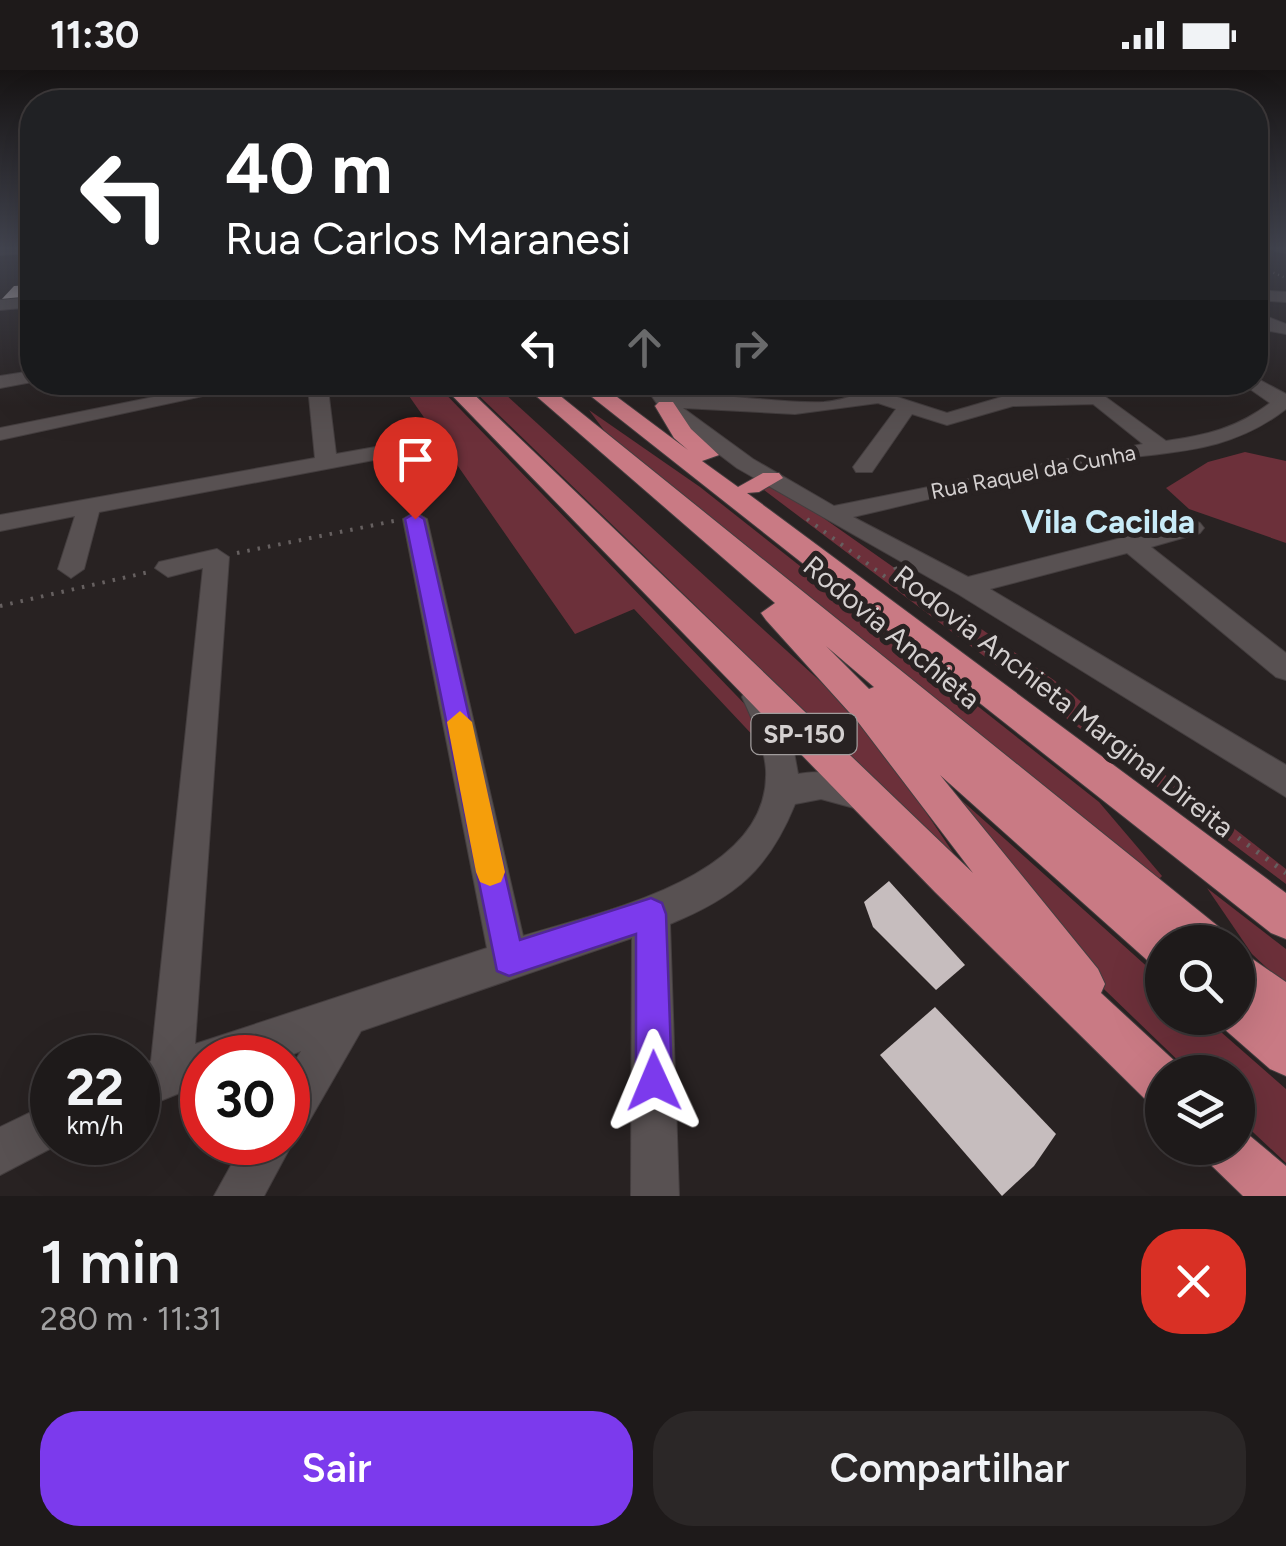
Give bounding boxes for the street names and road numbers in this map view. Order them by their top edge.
street label: Rua Raquel da Cunha [928,439,1138,505]
street label: Rodovia Anchieta [797,548,987,716]
street label: Rodovia Anchieta Marginal Direita [887,558,1241,844]
road number: SP-150 [752,714,856,754]

